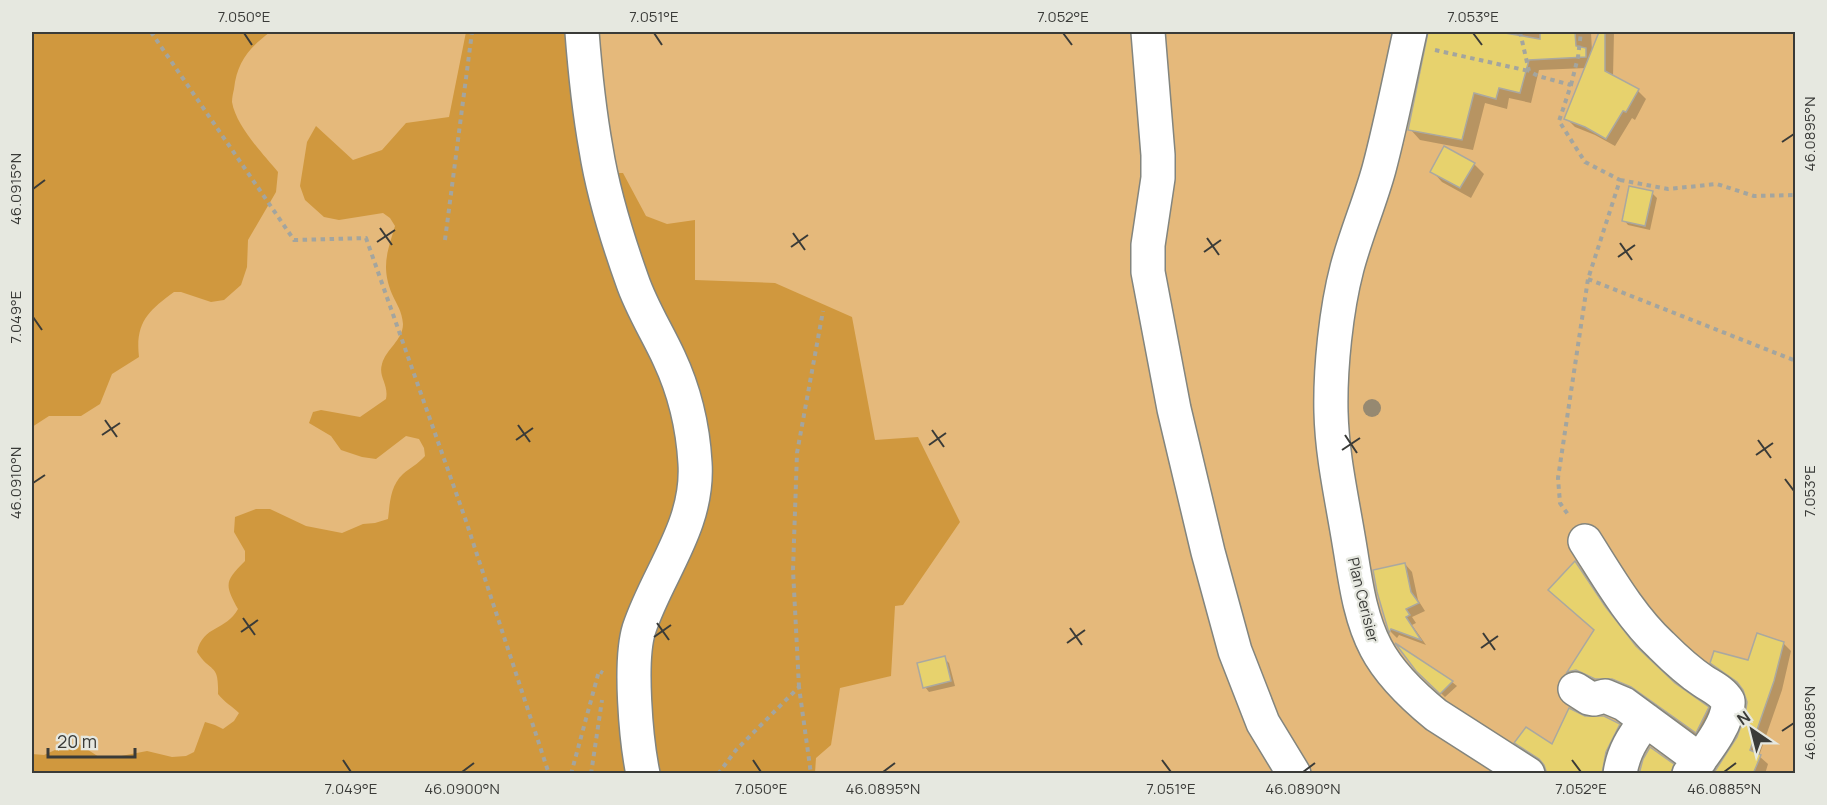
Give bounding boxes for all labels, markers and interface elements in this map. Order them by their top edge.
text: 7.050°E [218,6,270,27]
text: 7.051°E [629,6,679,27]
text: 7.052°E [1037,6,1089,27]
text: 7.053°E [1447,6,1499,27]
text: 46.0895°N [1799,97,1820,171]
text: 46.0915°N [5,153,26,225]
text: 7.049°E [5,291,26,343]
text: 46.0910°N [5,447,26,519]
text: 7.053°E [1799,465,1820,517]
street label: Plan Cerisier [1343,555,1384,645]
text: 46.0885°N [1799,686,1820,760]
north arrow [1722,700,1782,760]
text: N [1732,705,1754,730]
scale bar [48,721,135,759]
text: 20 m [57,729,97,753]
text: 7.049°E [325,778,377,799]
text: 46.0900°N [424,778,500,799]
text: 7.050°E [735,778,787,799]
text: 46.0895°N [846,778,920,799]
text: 7.051°E [1146,778,1196,799]
text: 46.0890°N [1265,778,1341,799]
text: 7.052°E [1555,778,1607,799]
text: 46.0885°N [1687,778,1761,799]

